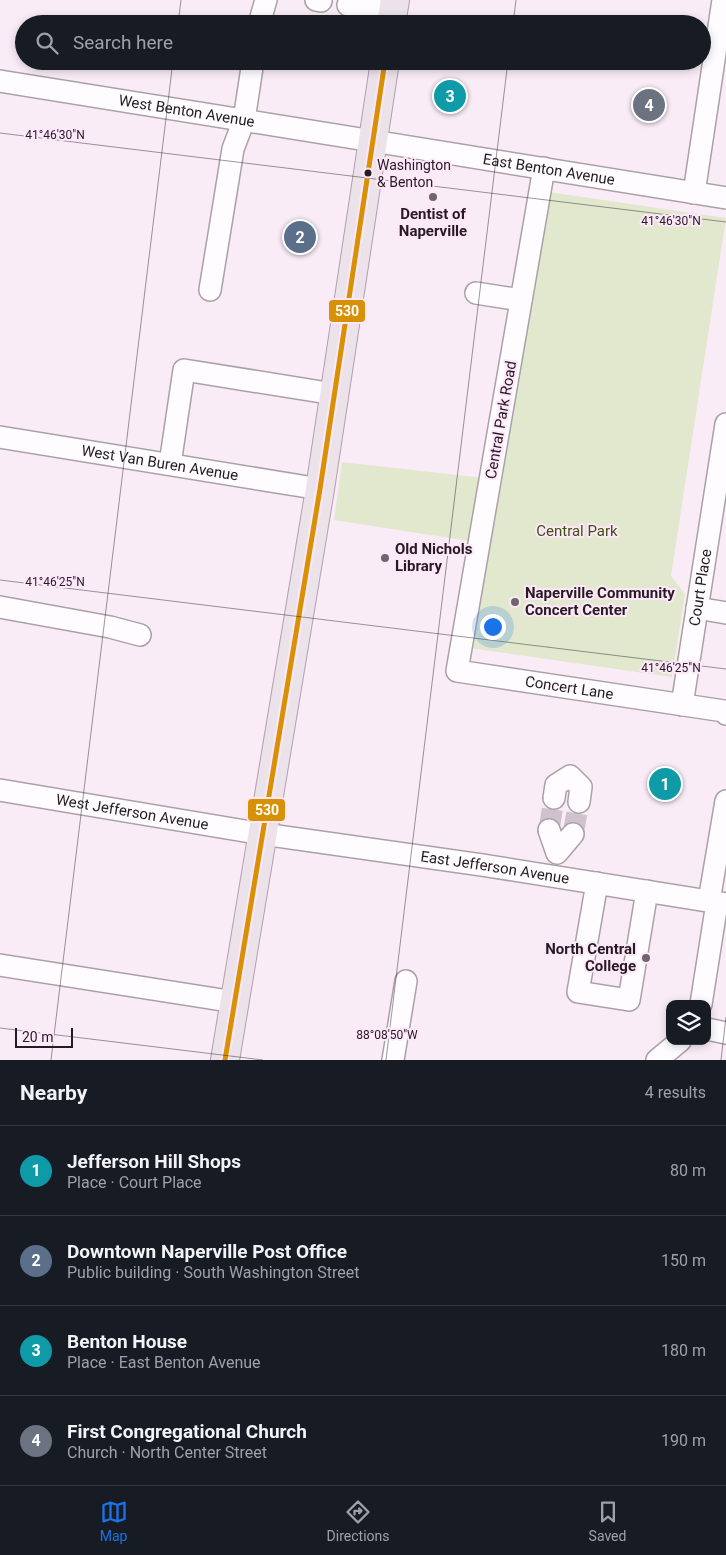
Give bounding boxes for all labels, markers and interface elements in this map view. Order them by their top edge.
search box [15,15,711,70]
icon: search [33,29,61,57]
text: Search here [73,31,173,54]
pin: 3 [434,77,466,115]
pin: 4 [633,86,665,124]
street label: West Benton Avenue [117,91,256,131]
text: 41°46'30"N [25,128,85,142]
street label: East Benton Avenue [482,150,616,189]
place label: Washington & Benton [377,157,451,190]
marker: Washington & Benton [363,168,373,178]
marker: Dentist of Naperville [427,191,439,203]
place label: Dentist of Naperville [399,205,467,240]
text: 41°46'30"N [641,214,701,228]
pin: 2 [284,218,316,256]
line badge: 530 [328,299,366,323]
text: 530 [335,303,359,319]
street label: Central Park Road [482,360,520,480]
street label: West Van Buren Avenue [80,441,240,485]
park label: Central Park [536,522,618,540]
place label: Old Nichols Library [395,540,473,575]
street label: Court Place [685,548,715,627]
marker: Old Nichols Library [379,552,391,564]
text: 41°46'25"N [25,575,85,589]
place label: Naperville Community Concert Center [525,584,675,619]
marker: Naperville Community Concert Center [509,596,521,608]
your location [480,614,506,640]
text: 41°46'25"N [641,661,701,675]
street label: Concert Lane [524,672,615,703]
pin: 1 [649,765,681,803]
street label: West Jefferson Avenue [54,790,210,834]
line badge: 530 [247,798,286,822]
text: 530 [255,802,279,818]
street label: East Jefferson Avenue [419,847,571,888]
place label: North Central College [545,940,636,975]
marker: North Central College [640,952,652,964]
map controls [666,1000,711,1045]
button: layers [666,1000,711,1045]
scale bar [15,1025,72,1048]
text: 88°08'50"W [356,1028,418,1042]
text: 20 m [22,1029,54,1045]
text: Nearby [20,1081,87,1105]
text: 4 results [645,1083,706,1102]
text: Jefferson Hill Shops [67,1150,241,1173]
text: 1 [31,1161,41,1180]
text: 80 m [670,1161,706,1180]
text: Place · Court Place [67,1173,202,1192]
text: Downtown Naperville Post Office [67,1240,347,1263]
text: 2 [31,1251,41,1270]
text: 150 m [661,1251,706,1270]
text: Public building · South Washington Street [67,1263,360,1282]
text: Benton House [67,1330,187,1353]
text: 3 [31,1341,41,1360]
text: 180 m [661,1341,706,1360]
text: Place · East Benton Avenue [67,1353,261,1372]
text: First Congregational Church [67,1420,307,1443]
text: 4 [31,1431,41,1450]
text: 190 m [661,1431,706,1450]
text: Church · North Center Street [67,1443,267,1462]
tab: Map [100,1498,128,1544]
tab: Directions [327,1498,390,1544]
tab: Saved [589,1498,626,1544]

